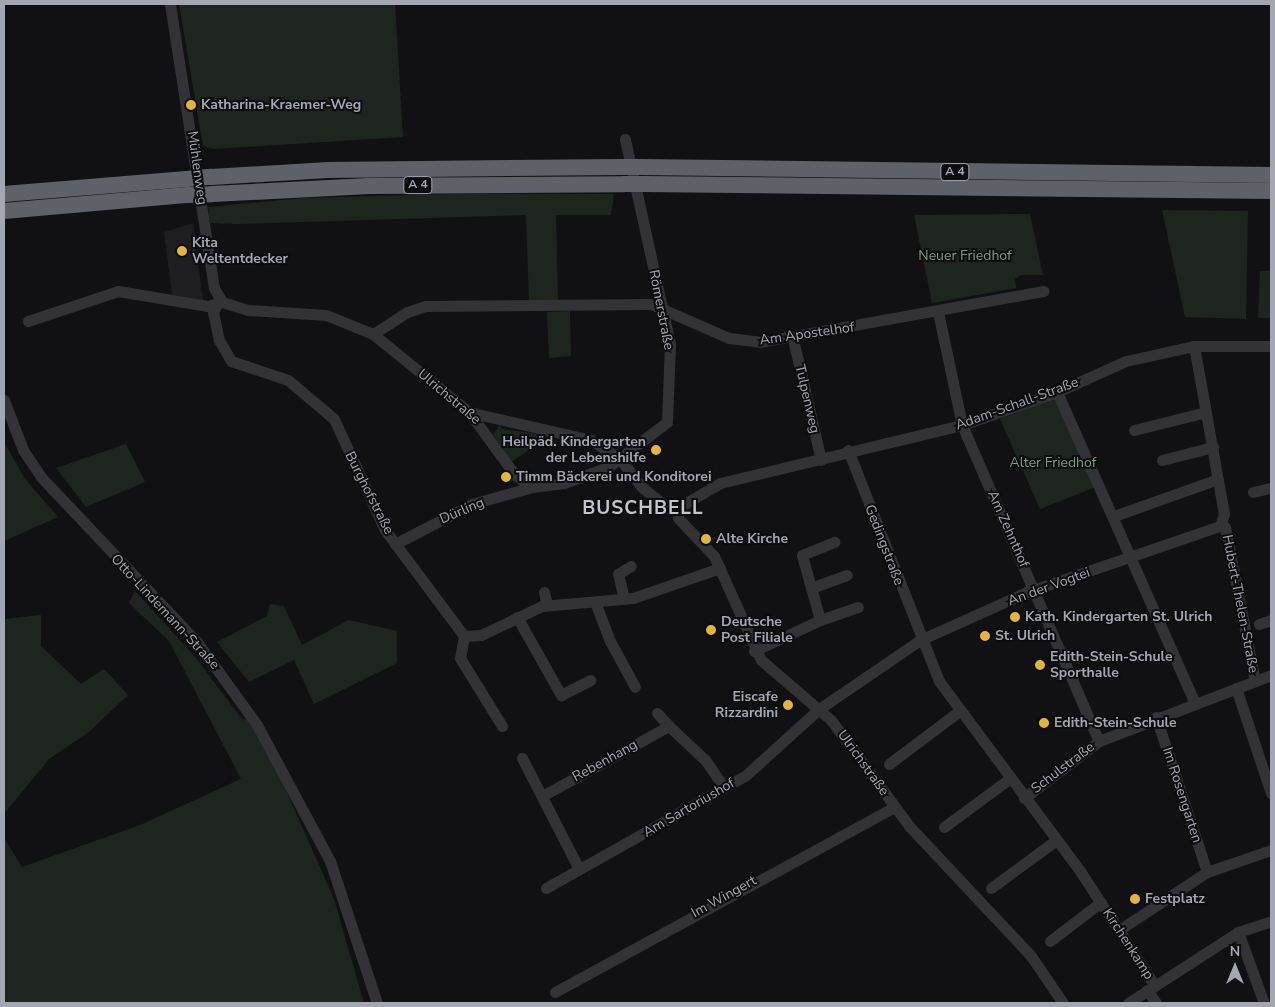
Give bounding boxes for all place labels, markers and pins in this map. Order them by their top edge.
place label: Katharina-Kraemer-Weg [201,97,361,113]
marker: Katharina-Kraemer-Weg [185,99,197,111]
place label: Kita Weltentdecker [192,235,288,268]
marker: Kita Weltentdecker [176,245,188,257]
place label: Heilpäd. Kindergarten der Lebenshilfe [502,434,646,467]
marker: Heilpäd. Kindergarten der Lebenshilfe [650,444,662,456]
place label: Timm Bäckerei und Konditorei [516,469,711,485]
marker: Timm Bäckerei und Konditorei [500,471,512,483]
place label: Alte Kirche [716,531,788,547]
marker: Alte Kirche [700,533,712,545]
place label: Kath. Kindergarten St. Ulrich [1025,609,1212,625]
marker: Kath. Kindergarten St. Ulrich [1009,611,1021,623]
place label: Deutsche Post Filiale [721,614,793,646]
marker: Deutsche Post Filiale [705,624,717,636]
place label: St. Ulrich [995,628,1055,644]
marker: St. Ulrich [979,630,991,642]
place label: Edith-Stein-Schule Sporthalle [1050,649,1173,682]
marker: Edith-Stein-Schule Sporthalle [1034,659,1046,671]
place label: Eiscafe Rizzardini [715,689,778,722]
marker: Eiscafe Rizzardini [782,699,794,711]
place label: Edith-Stein-Schule [1054,715,1177,731]
marker: Edith-Stein-Schule [1038,717,1050,729]
place label: Festplatz [1145,891,1205,907]
marker: Festplatz [1129,893,1141,905]

